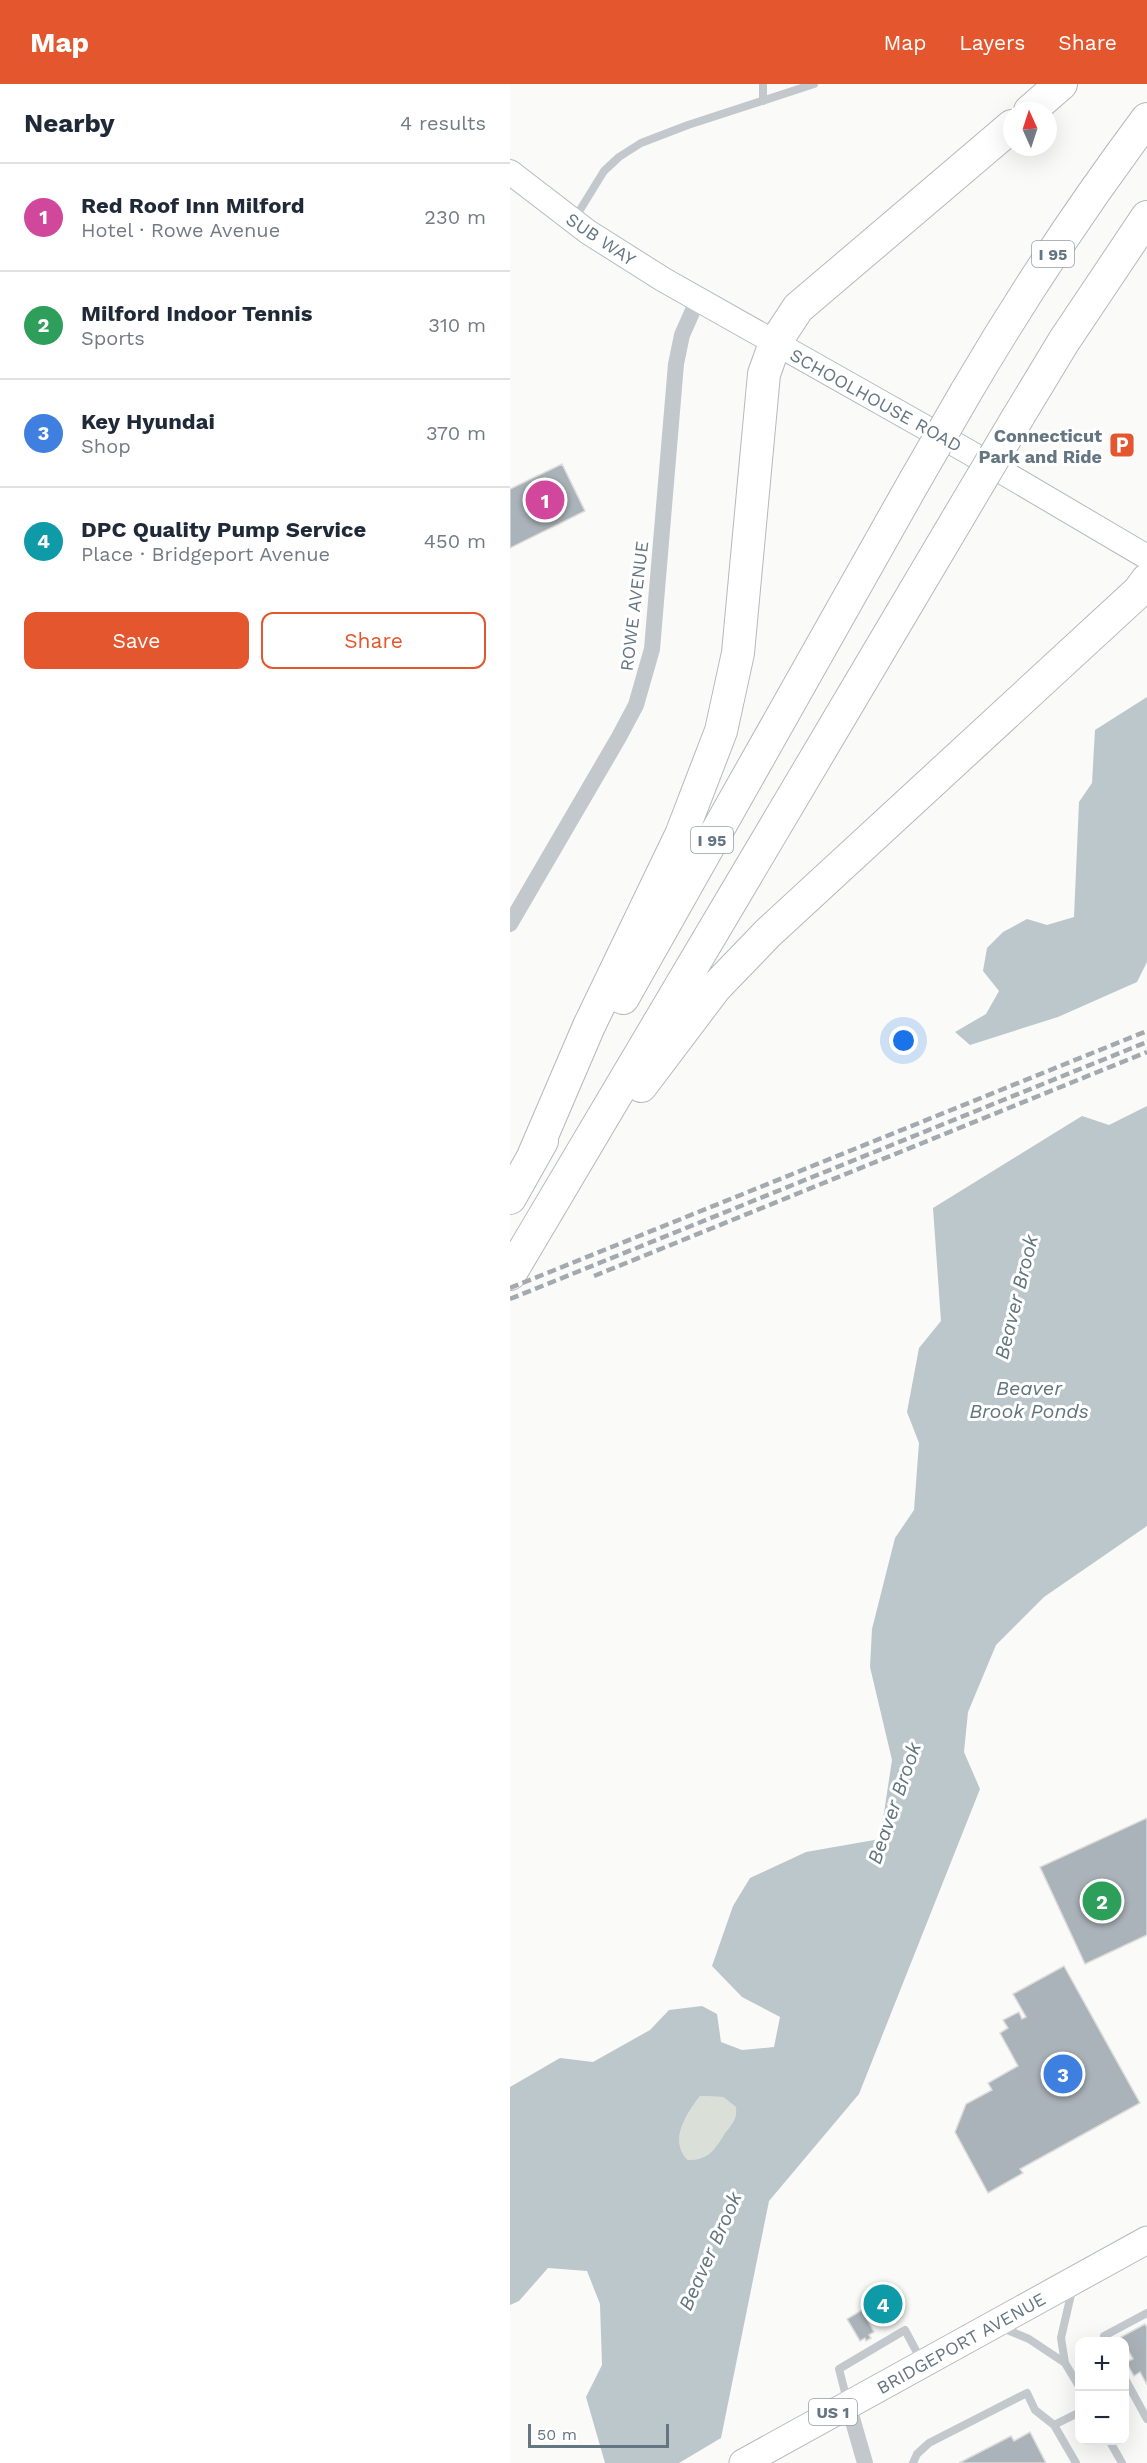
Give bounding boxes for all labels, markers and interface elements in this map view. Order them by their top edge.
text: Map [30,26,89,59]
text: Map [883,30,926,55]
text: Layers [959,30,1025,55]
text: Share [1058,30,1117,55]
north arrow [1003,102,1057,156]
text: Nearby [24,108,115,138]
text: 4 results [400,111,486,135]
text: Red Roof Inn Milford [81,193,305,218]
text: 1 [39,205,48,229]
text: 230 m [424,205,486,229]
street label: SUB WAY [562,208,640,270]
text: Hotel · Rowe Avenue [81,218,280,242]
road number: I 95 [1032,241,1074,267]
text: Milford Indoor Tennis [81,301,313,326]
text: 2 [38,313,49,337]
text: 310 m [428,313,486,337]
text: Sports [81,326,145,350]
street label: SCHOOLHOUSE ROAD [786,344,966,456]
text: Key Hyundai [81,409,215,434]
text: 3 [38,421,49,445]
text: 370 m [426,421,486,445]
place label: Connecticut Park and Ride [978,425,1102,467]
parking icon: Connecticut Park and Ride [1107,430,1137,460]
text: Shop [81,434,131,458]
pin: 1 [525,478,564,522]
text: DPC Quality Pump Service [81,517,366,542]
text: 4 [37,529,50,553]
text: 450 m [424,529,486,553]
street label: ROWE AVENUE [616,540,652,672]
text: Place · Bridgeport Avenue [81,542,330,566]
button: Save [24,612,249,669]
button: Share [261,612,486,669]
road number: I 95 [691,827,733,853]
your location [889,1026,918,1055]
water label: Beaver Brook [989,1231,1043,1362]
water label: Beaver Brook Ponds [969,1376,1089,1423]
water label: Beaver Brook [862,1738,926,1867]
pin: 2 [1082,1878,1122,1924]
pin: 3 [1044,2052,1082,2096]
water label: Beaver Brook [673,2187,747,2314]
pin: 4 [864,2282,902,2326]
street label: BRIDGEPORT AVENUE [873,2288,1049,2398]
map controls [1075,2337,1129,2445]
button: + [1075,2337,1129,2391]
button: − [1075,2391,1129,2445]
road number: US 1 [809,2399,857,2425]
scale bar [528,2421,669,2448]
text: 50 m [537,2425,577,2444]

